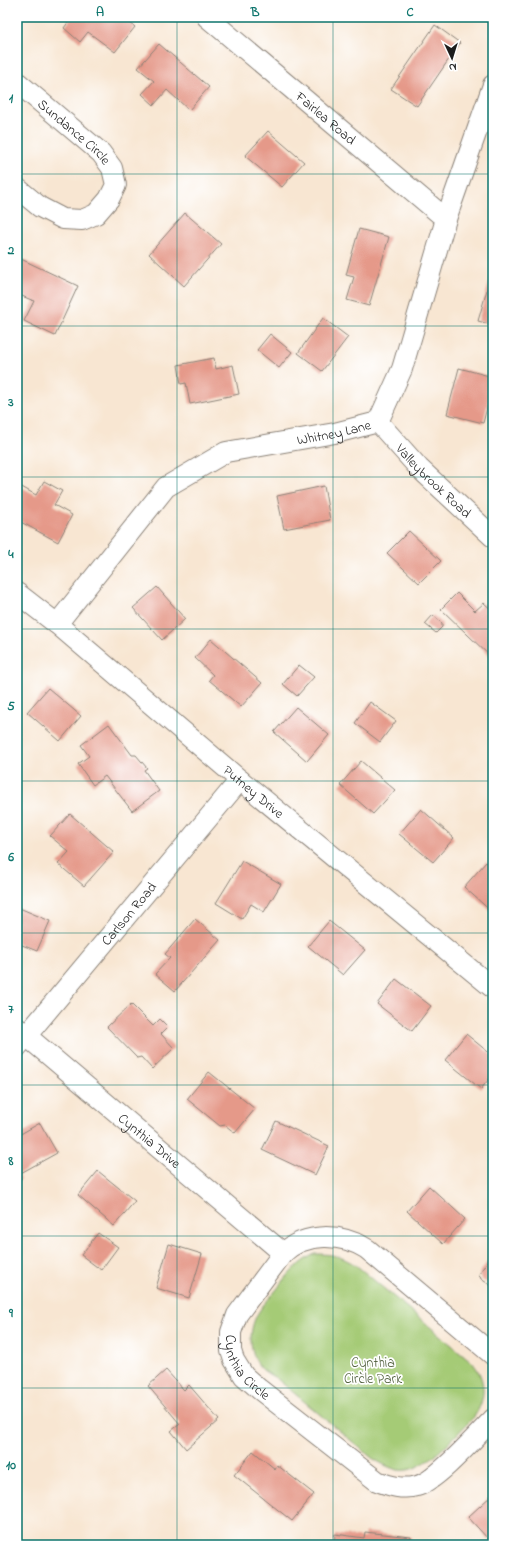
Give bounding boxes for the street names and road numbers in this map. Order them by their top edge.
street label: Fairlea Road [289,86,360,151]
street label: Sundance Circle [32,95,116,170]
street label: Whitney Lane [295,415,374,451]
street label: Valleybrook Road [389,439,476,524]
street label: Putney Drive [218,761,289,825]
street label: Carlson Road [97,878,163,951]
street label: Cynthia Drive [113,1109,185,1175]
street label: Cynthia Circle [218,1335,275,1406]

